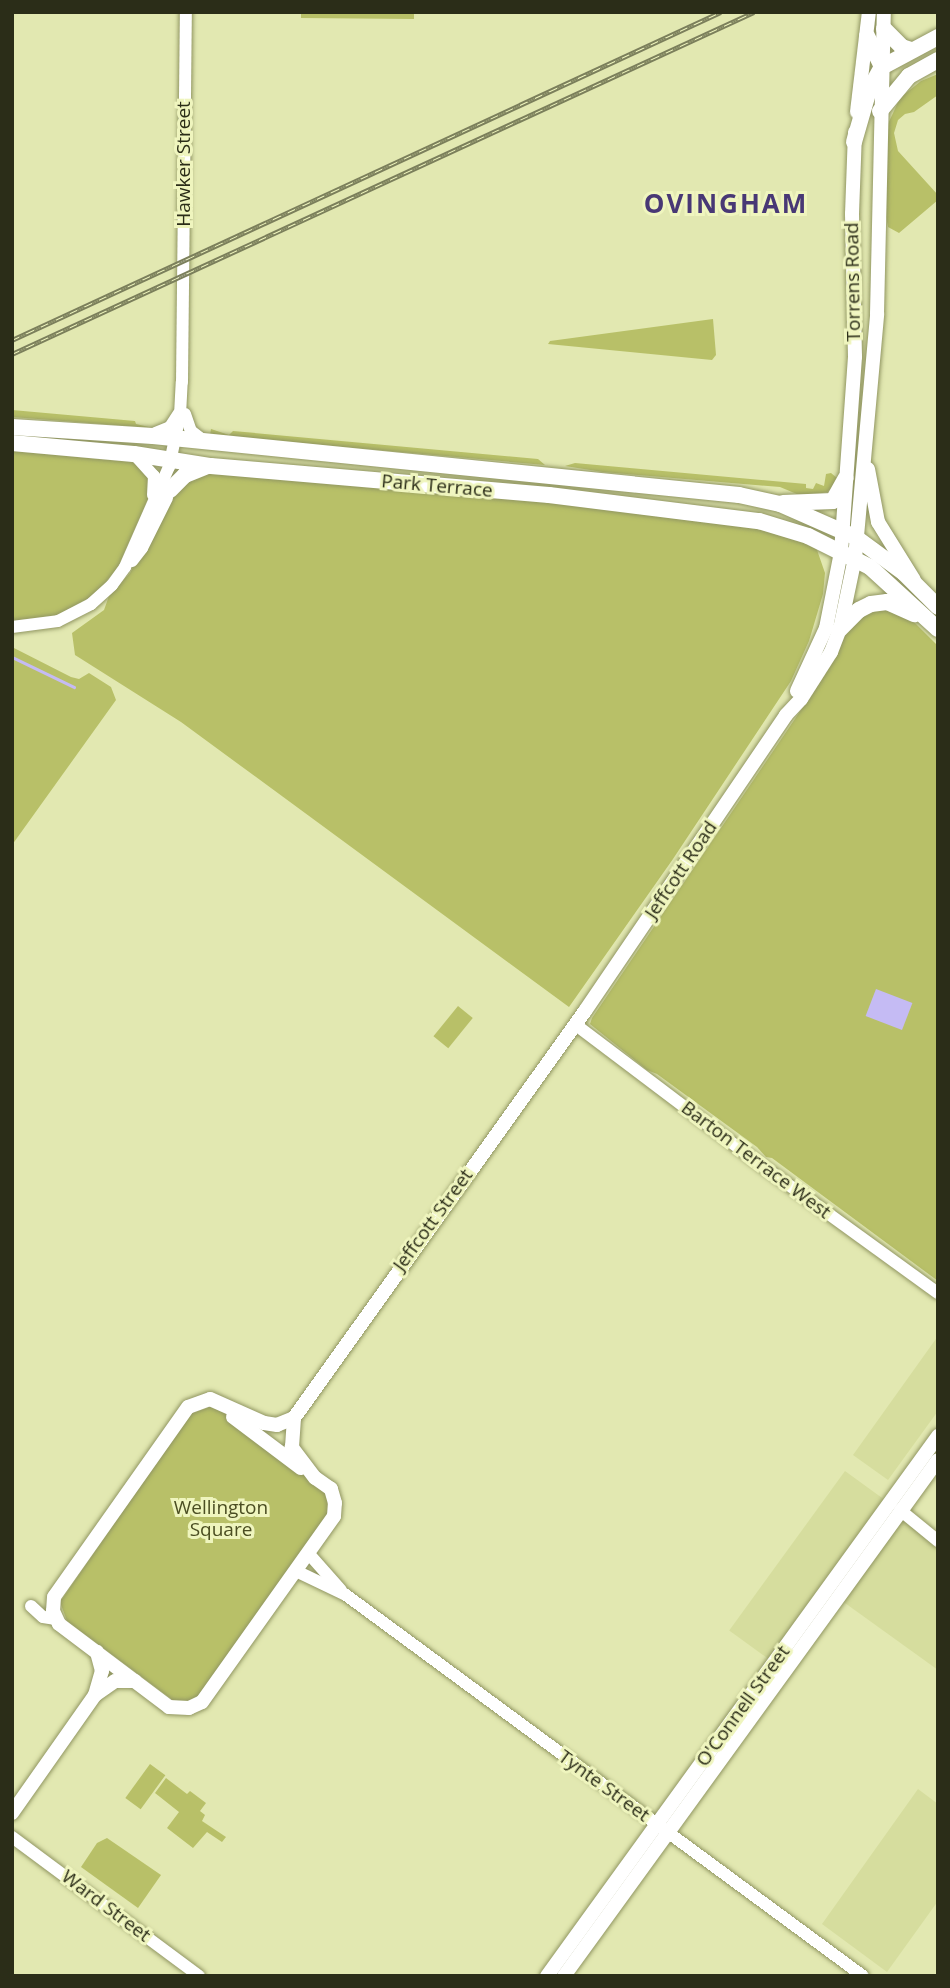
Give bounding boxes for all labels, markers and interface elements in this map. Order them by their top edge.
street label: Hawker Street [173,101,195,227]
district label: OVINGHAM [645,188,807,220]
street label: Torrens Road [841,222,865,342]
street label: Park Terrace [380,470,494,502]
street label: Jeffcott Road [640,817,722,923]
street label: Barton Terrace West [677,1096,835,1224]
street label: Jeffcott Street [388,1165,478,1275]
park label: Wellington Square [174,1497,268,1541]
street label: O'Connell Street [691,1641,795,1771]
street label: Tynte Street [554,1745,654,1827]
street label: Ward Street [57,1865,155,1947]

